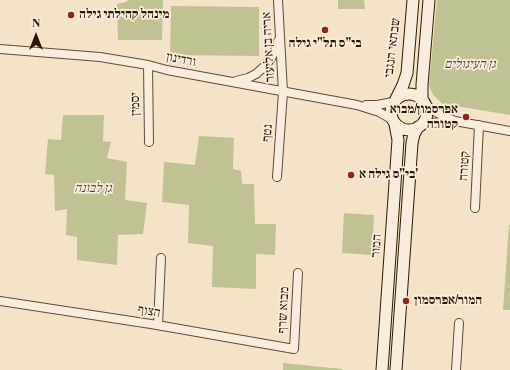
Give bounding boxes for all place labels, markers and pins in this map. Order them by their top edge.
place label: מינהל קהילתי גילה [79,7,170,23]
marker: מינהל קהילתי גילה [66,10,76,20]
marker: בי"ס תל"י גילה [320,25,330,35]
place label: בי"ס תל"י גילה [289,36,361,52]
place label: אפרסמון/מבוא קטורה [390,102,458,133]
marker: אפרסמון/מבוא קטורה [461,112,471,122]
place label: בי"ס גילה א' [359,167,418,183]
marker: בי"ס גילה א' [346,170,356,180]
place label: המור/אפרסמון [414,293,482,309]
marker: המור/אפרסמון [401,296,411,306]

